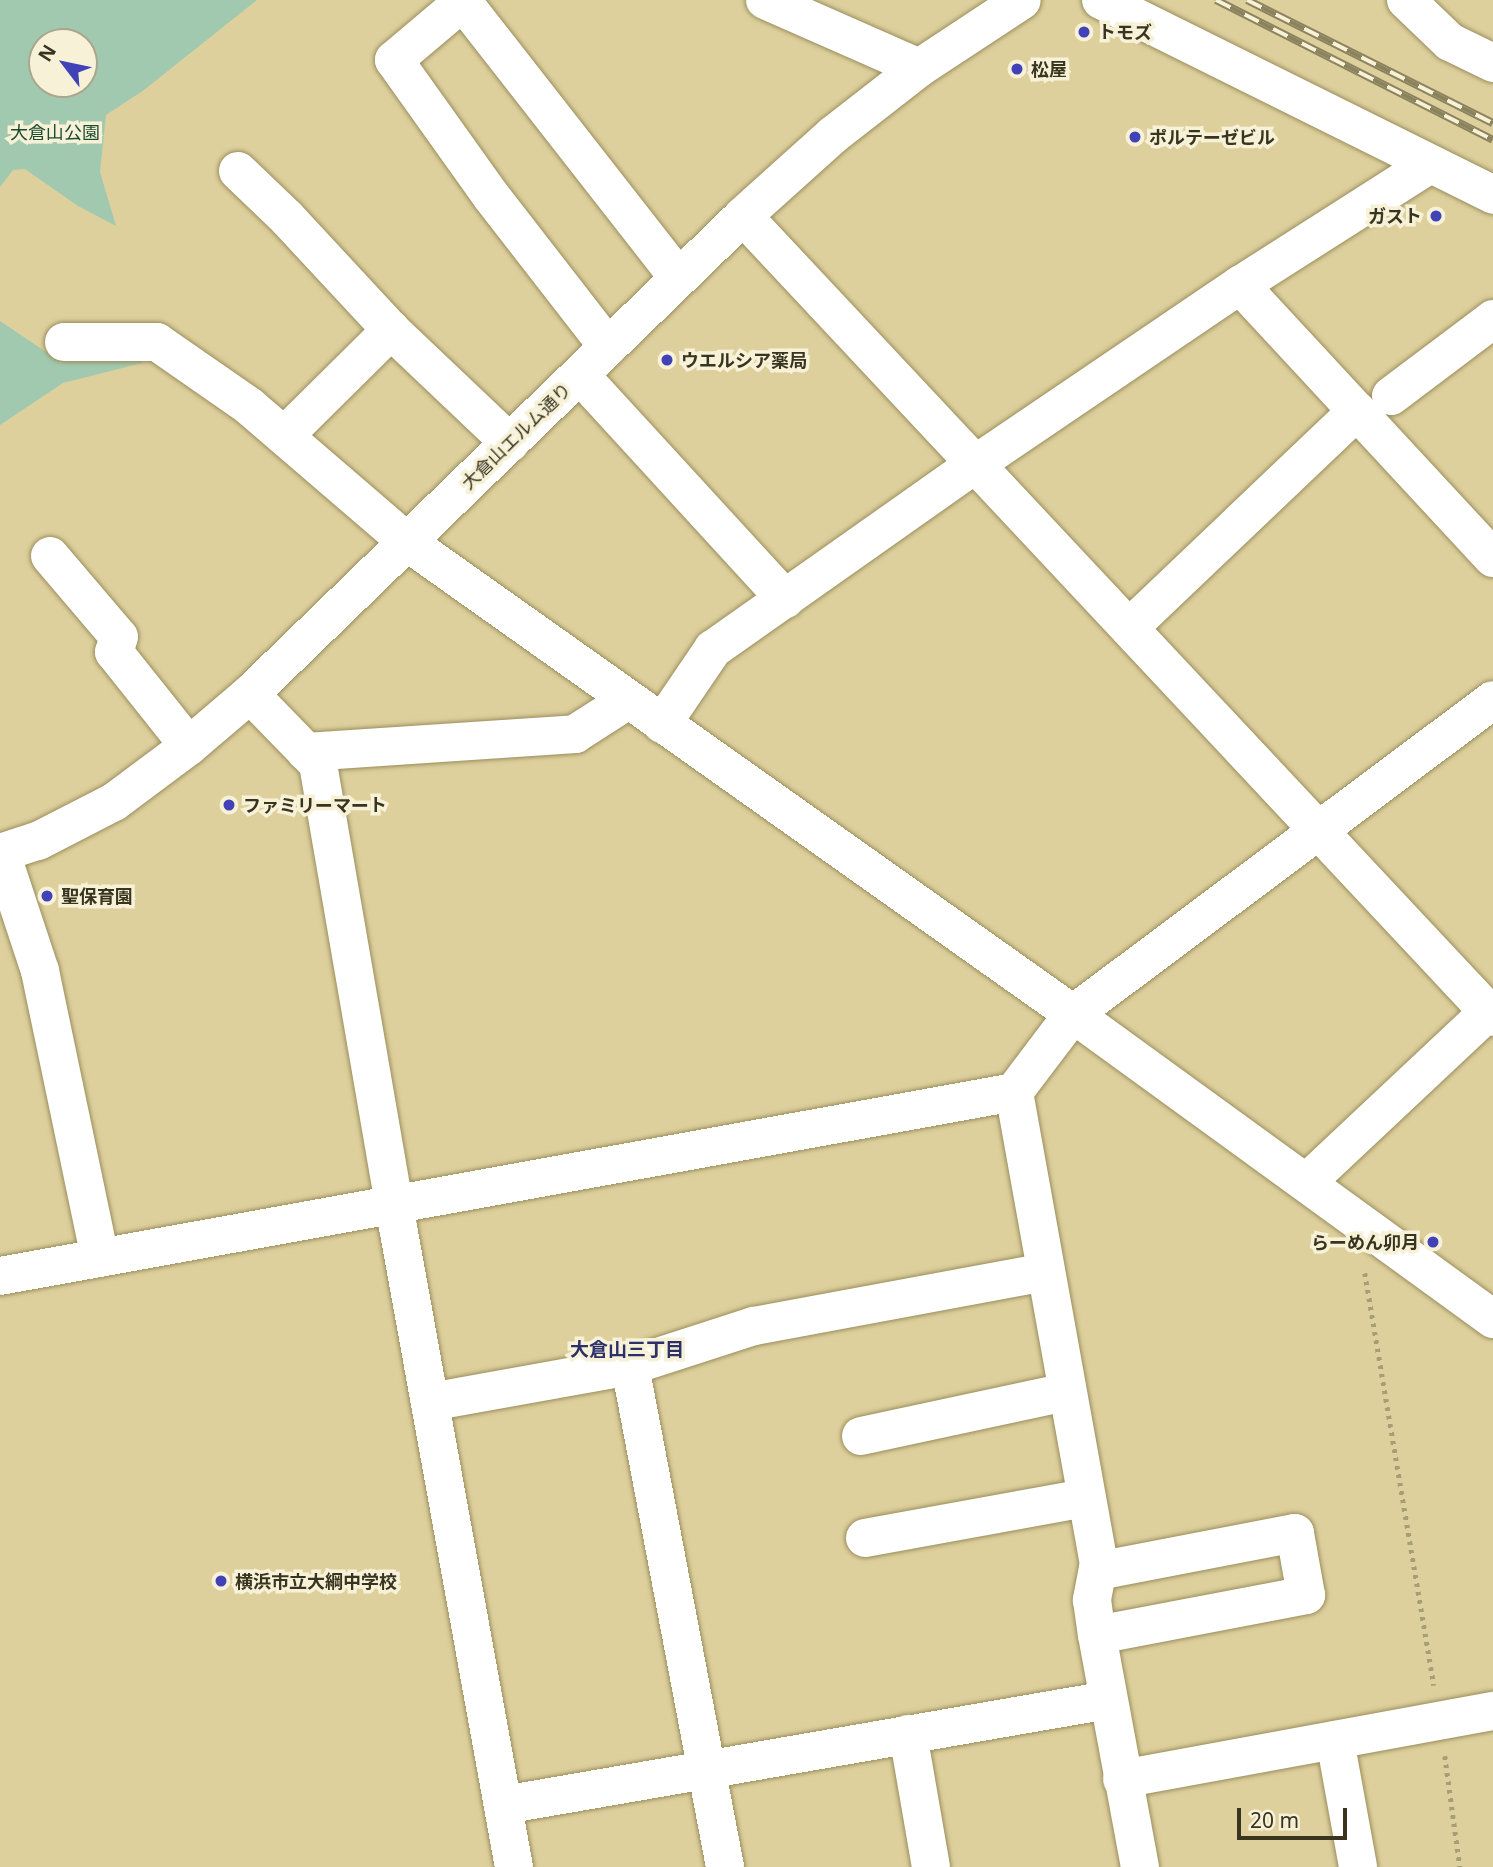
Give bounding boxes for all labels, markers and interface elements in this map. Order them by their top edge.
place label: トモズ [1098,21,1152,43]
marker: トモズ [1076,24,1092,40]
north arrow [28,28,98,98]
text: N [32,39,62,66]
place label: 松屋 [1031,58,1067,80]
marker: 松屋 [1009,61,1025,77]
park label: 大倉山公園 [10,121,100,143]
place label: ポルテーゼビル [1149,126,1275,148]
marker: ポルテーゼビル [1127,129,1143,145]
place label: ガスト [1368,205,1422,227]
marker: ガスト [1428,208,1444,224]
place label: ウエルシア薬局 [681,349,807,371]
marker: ウエルシア薬局 [659,352,675,368]
street label: 大倉山エルム通り [457,378,575,494]
place label: ファミリーマート [243,794,387,816]
marker: ファミリーマート [221,797,237,813]
place label: 聖保育園 [61,885,133,907]
marker: 聖保育園 [39,888,55,904]
place label: らーめん卯月 [1311,1231,1419,1253]
marker: らーめん卯月 [1425,1234,1441,1250]
district label: 大倉山三丁目 [570,1339,684,1361]
place label: 横浜市立大綱中学校 [235,1570,397,1592]
marker: 横浜市立大綱中学校 [213,1573,229,1589]
scale bar [1241,1794,1351,1838]
text: 20 m [1250,1806,1299,1834]

